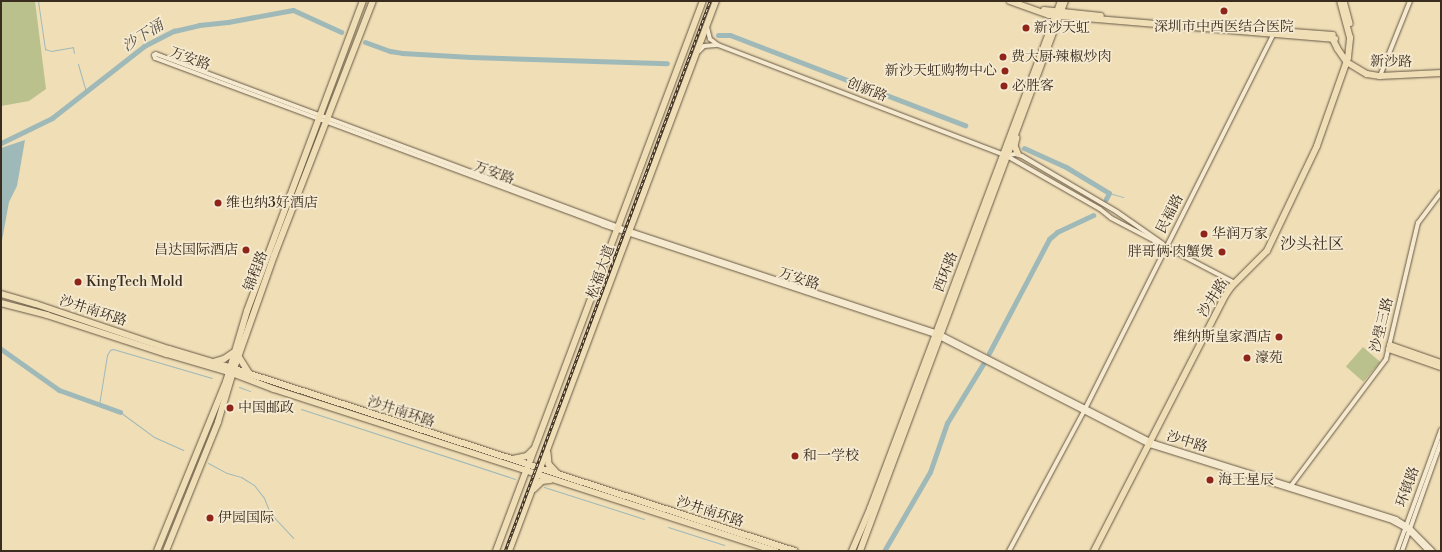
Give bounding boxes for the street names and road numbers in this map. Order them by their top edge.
street label: 万安路 [167,44,213,74]
street label: 新沙路 [1370,53,1412,71]
street label: 创新路 [844,75,890,105]
street label: 万安路 [471,158,517,188]
street label: 民福路 [1153,191,1187,237]
street label: 松福大道 [584,243,618,301]
street label: 锦程路 [241,248,271,294]
street label: 西环路 [931,249,961,295]
street label: 万安路 [776,265,822,293]
street label: 沙井路 [1195,276,1231,320]
street label: 沙井南环路 [57,292,129,330]
street label: 沙壆三路 [1367,296,1397,354]
street label: 沙井南环路 [365,393,437,431]
street label: 沙中路 [1164,428,1210,456]
street label: 环镇路 [1393,464,1423,510]
street label: 沙井南环路 [674,493,746,531]

